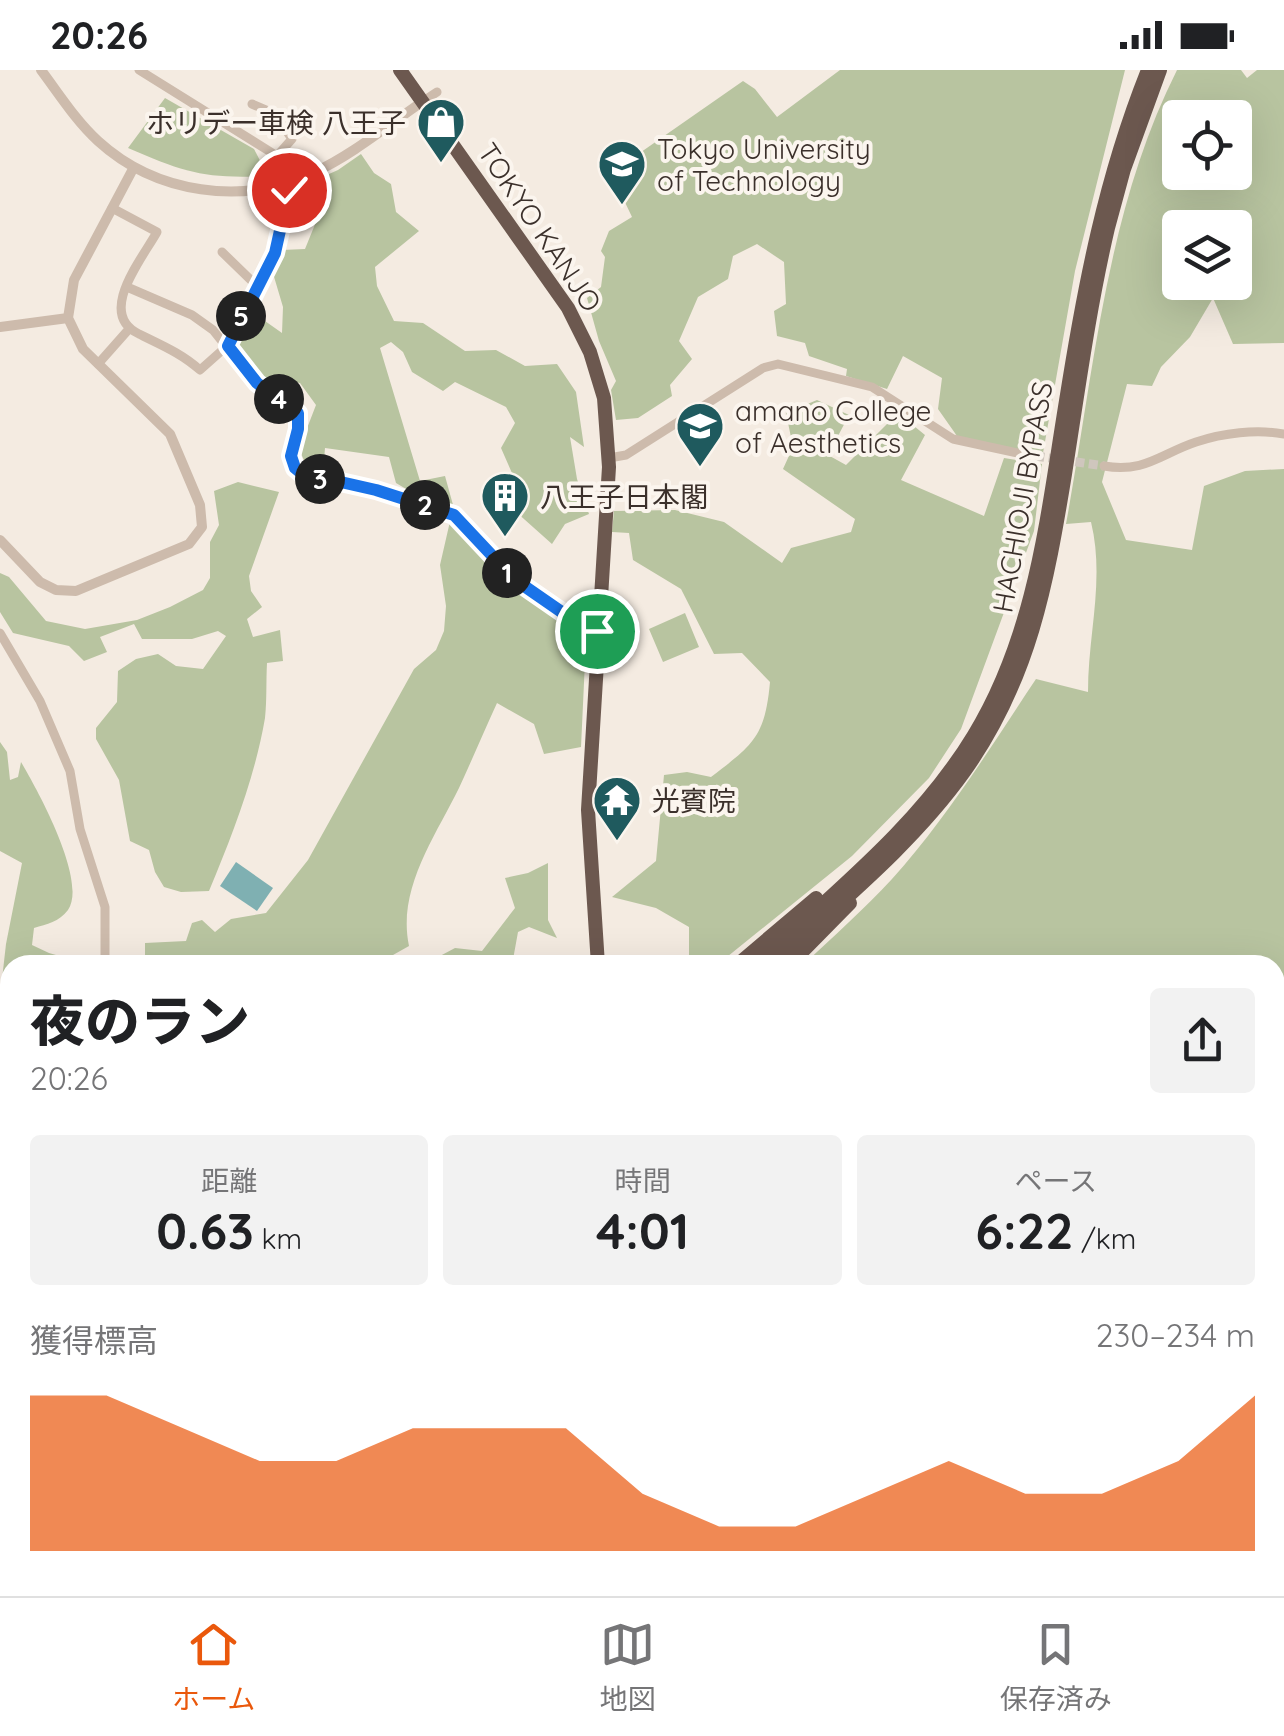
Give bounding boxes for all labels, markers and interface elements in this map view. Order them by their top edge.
text: 20:26 [50,11,148,59]
shop icon: ホリデー車検 八王子 [415,96,467,164]
map controls [1162,100,1252,300]
button: locate [1162,100,1252,190]
place label: ホリデー車検 八王子 [146,105,406,140]
place label: Tokyo University of Technology [657,131,871,198]
street label: TOKYO KANJO [471,136,609,318]
school or university icon: Tokyo University of Technology [596,138,648,206]
pin [247,148,332,233]
icon: check [262,163,317,218]
button: layers [1162,210,1252,300]
pin: 5 [216,291,266,341]
text: 5 [233,298,249,333]
pin: 4 [254,374,304,424]
street label: HACHIOJI BYPASS [984,379,1060,615]
text: 4 [271,381,287,416]
place label: amano College of Aesthetics [735,393,931,460]
school or university icon: amano College of Aesthetics [674,400,726,468]
pin: 3 [295,454,345,504]
text: 3 [312,461,328,496]
building icon: 八王子日本閣 [479,470,531,538]
place label: 八王子日本閣 [540,479,708,514]
pin: 2 [400,480,450,530]
text: 2 [417,487,433,522]
pin: 1 [482,548,532,598]
text: 1 [502,555,512,590]
pin [555,589,640,674]
icon: arrive [570,604,625,659]
temple icon: 光賓院 [591,774,643,842]
place label: 光賓院 [652,783,736,818]
text: 夜のラン [30,986,250,1055]
button: share [1150,988,1255,1093]
text: 20:26 [30,1058,108,1098]
text: 距離 [201,1163,257,1198]
text: 時間 [614,1163,671,1198]
text: ペース [1015,1163,1097,1198]
text: 0.63 [156,1199,254,1262]
text: 4:01 [596,1199,689,1262]
text: 6:22 [975,1199,1074,1262]
text: km [254,1221,302,1256]
text: /km [1074,1221,1136,1256]
text: 230–234 m [1096,1315,1255,1355]
text: 獲得標高 [30,1320,158,1360]
tab: ホーム [172,1617,255,1717]
tab: 地図 [600,1617,656,1717]
tab: 保存済み [1000,1617,1112,1717]

